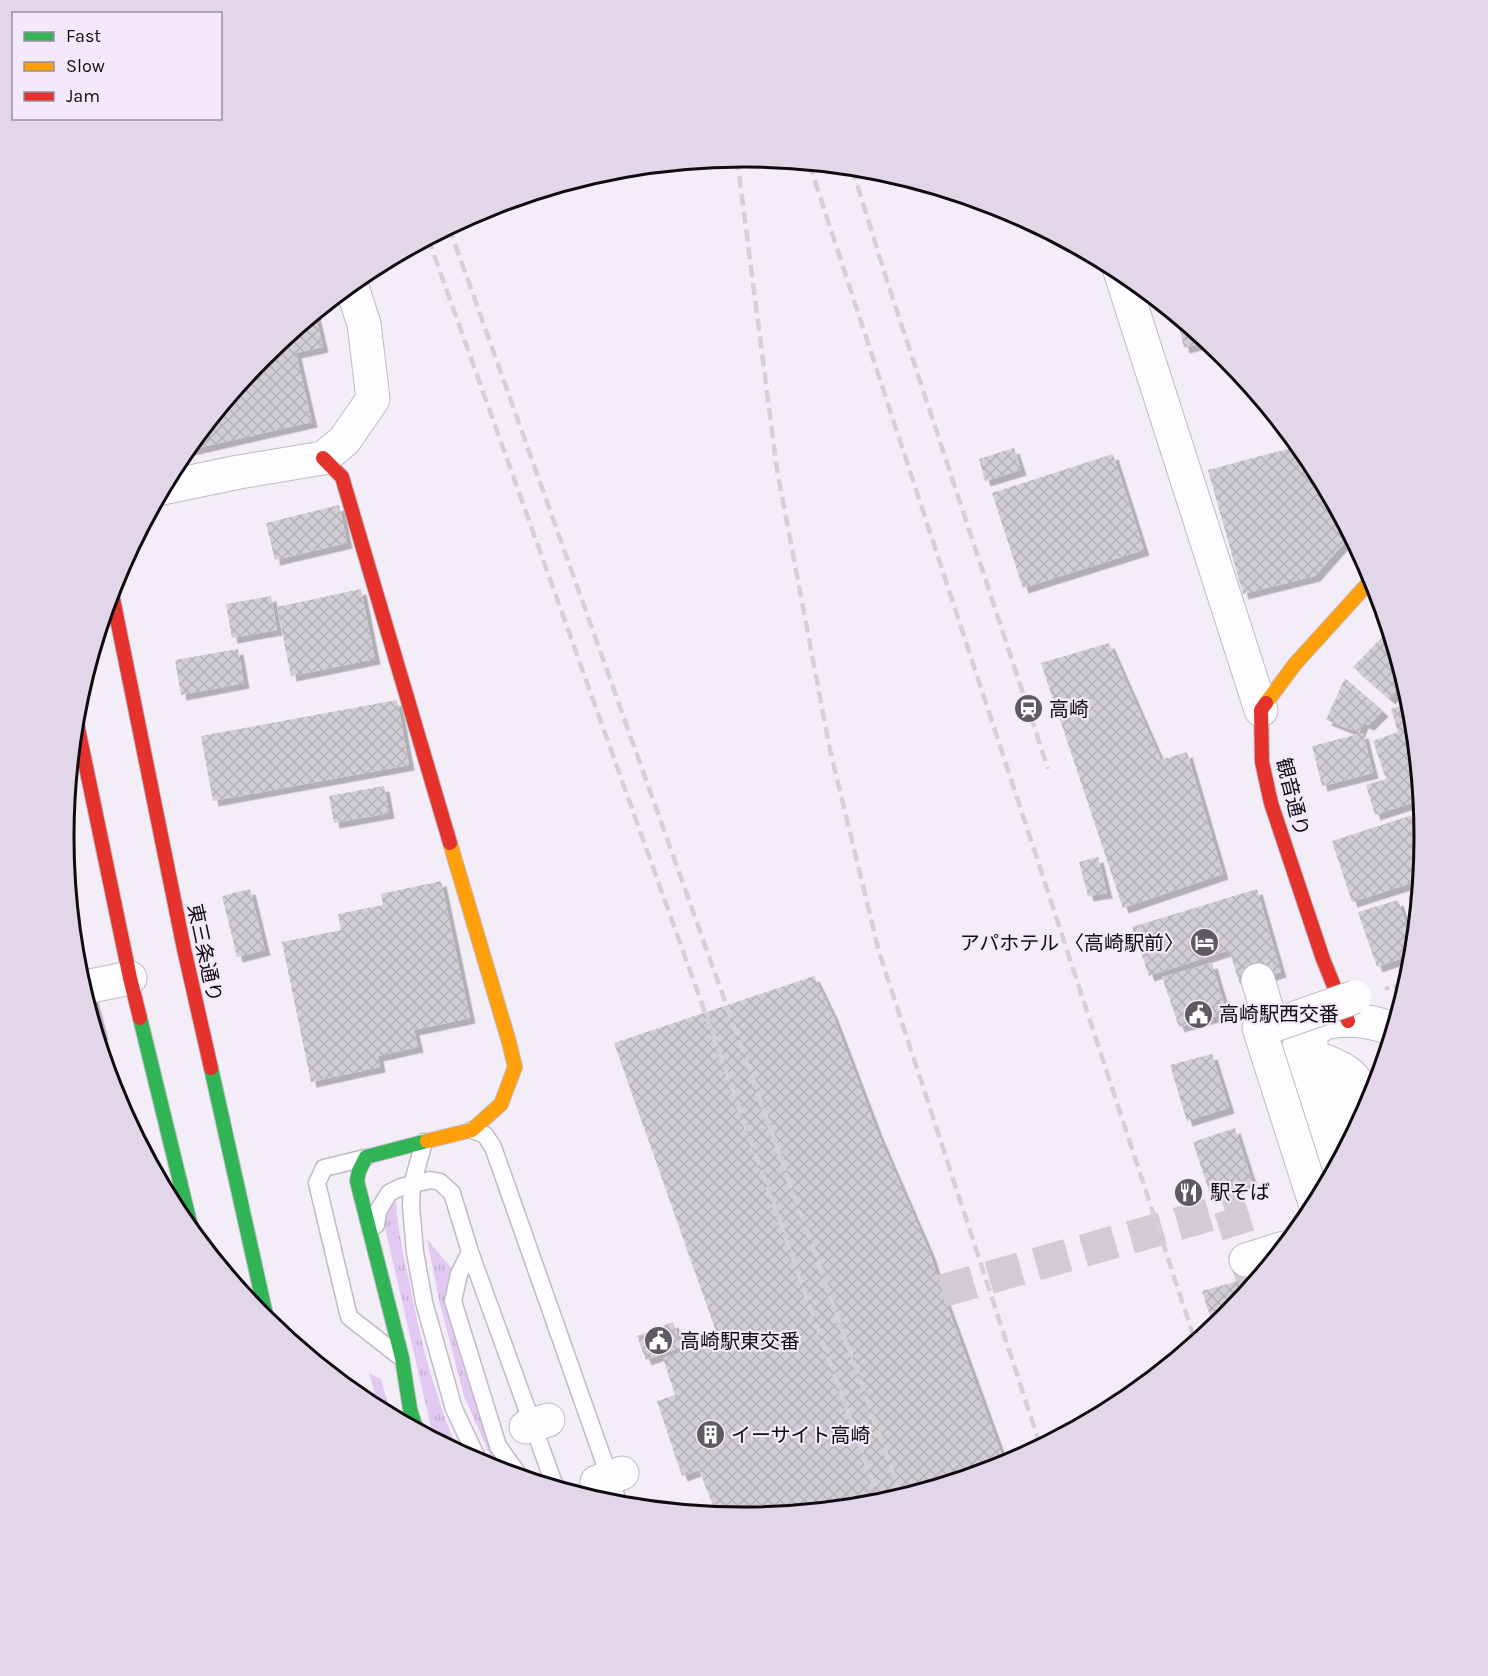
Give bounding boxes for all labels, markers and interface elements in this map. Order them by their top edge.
legend [12,12,222,120]
text: Fast [66,25,101,47]
text: Slow [66,55,105,77]
text: Jam [66,85,100,107]
station icon: 高崎 [1012,693,1044,725]
place label: 高崎 [1049,698,1089,721]
street label: 観音通り [1272,756,1313,839]
street label: 東三条通り [183,902,226,1004]
hotel icon: アパホテル 〈高崎駅前〉 [1189,927,1221,959]
place label: アパホテル 〈高崎駅前〉 [960,932,1184,955]
public building icon: 高崎駅西交番 [1182,998,1214,1030]
place label: 高崎駅西交番 [1219,1003,1339,1026]
restaurant icon: 駅そば [1173,1176,1205,1208]
place label: 駅そば [1210,1181,1270,1204]
public building icon: 高崎駅東交番 [643,1325,675,1357]
place label: 高崎駅東交番 [680,1330,800,1353]
building icon: イーサイト高崎 [694,1419,726,1451]
place label: イーサイト高崎 [731,1424,871,1447]

